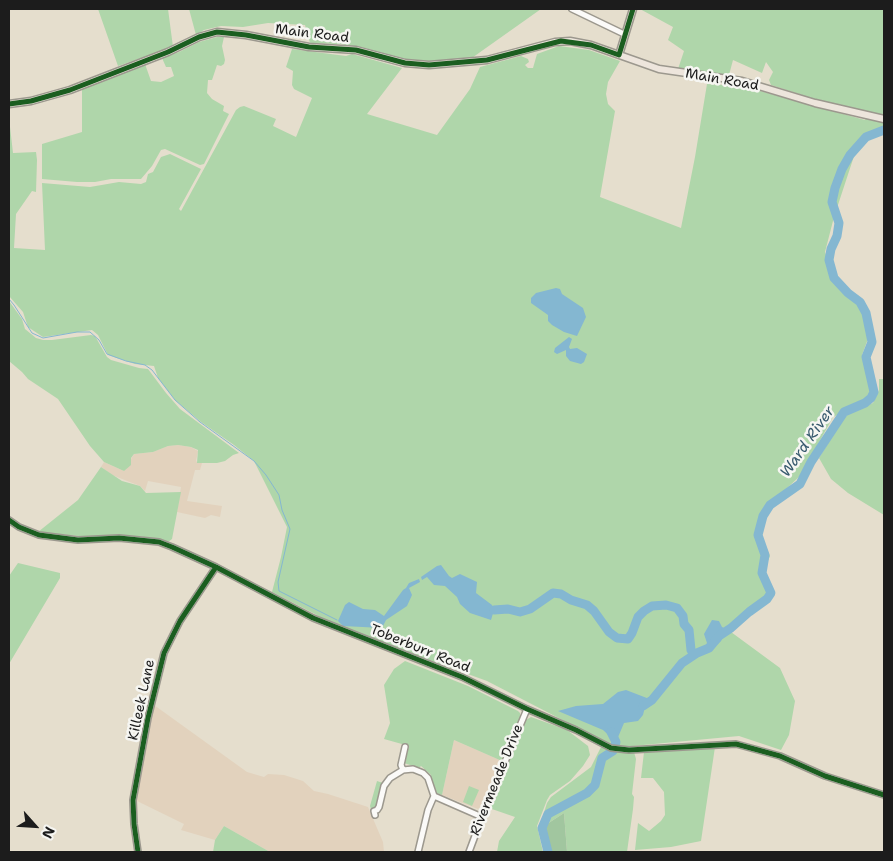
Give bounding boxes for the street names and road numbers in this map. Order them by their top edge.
street label: Main Road [274,21,350,47]
street label: Main Road [684,65,760,95]
street label: Toberburr Road [367,621,473,677]
street label: Killeek Lane [125,658,159,742]
street label: Rivermeade Drive [467,722,527,838]

